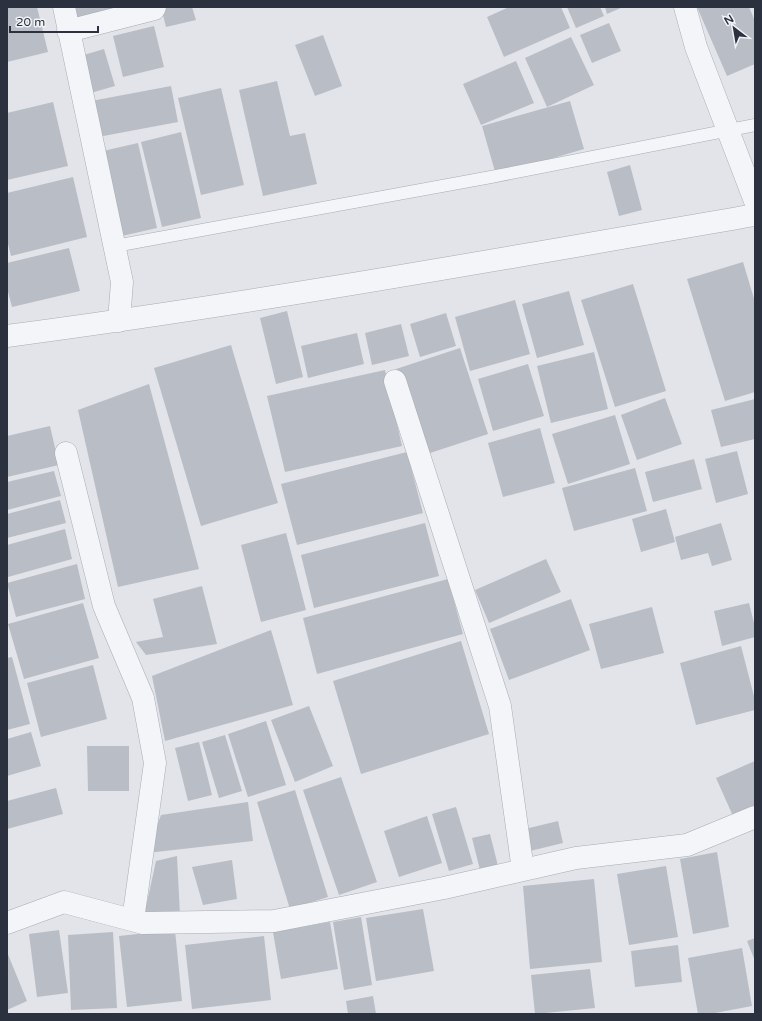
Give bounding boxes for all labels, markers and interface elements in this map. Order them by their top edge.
scale bar [10,8,98,34]
north arrow [714,8,754,48]
text: N [722,12,736,28]
text: 20 m [16,15,45,29]

